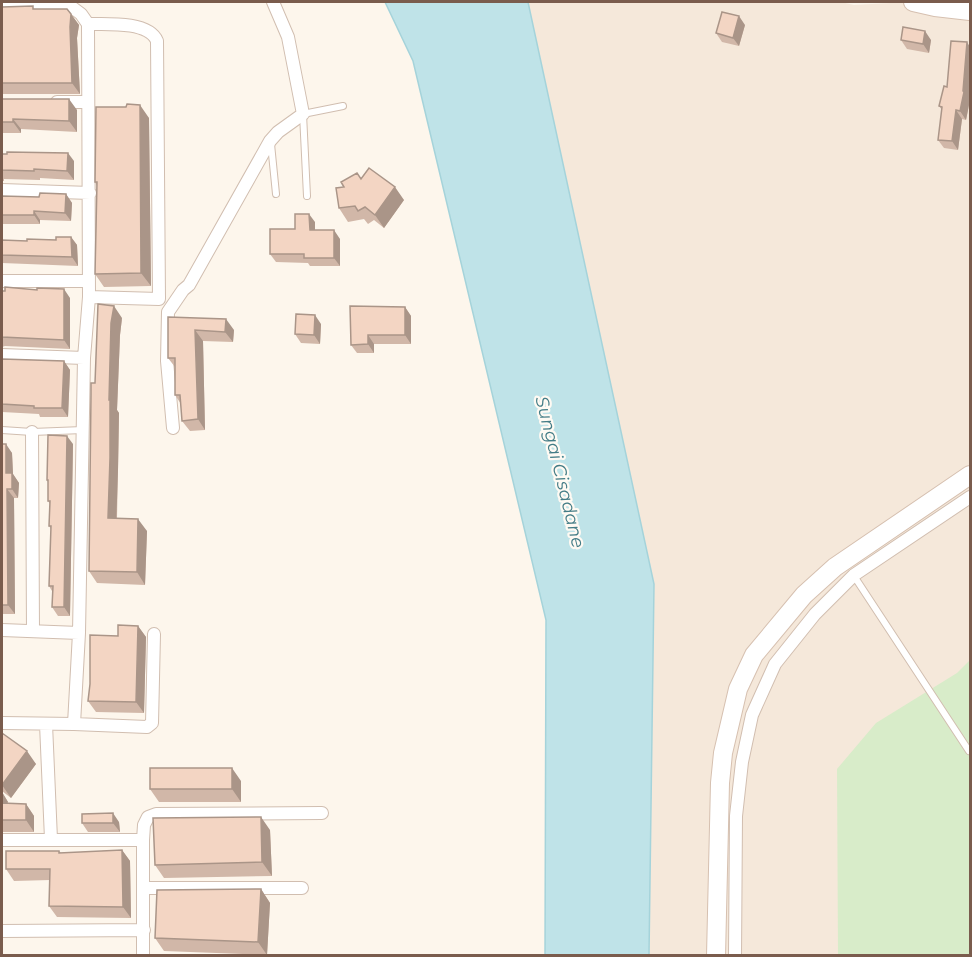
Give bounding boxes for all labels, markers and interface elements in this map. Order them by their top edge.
water label: Sungai Cisadane [530,394,590,550]

